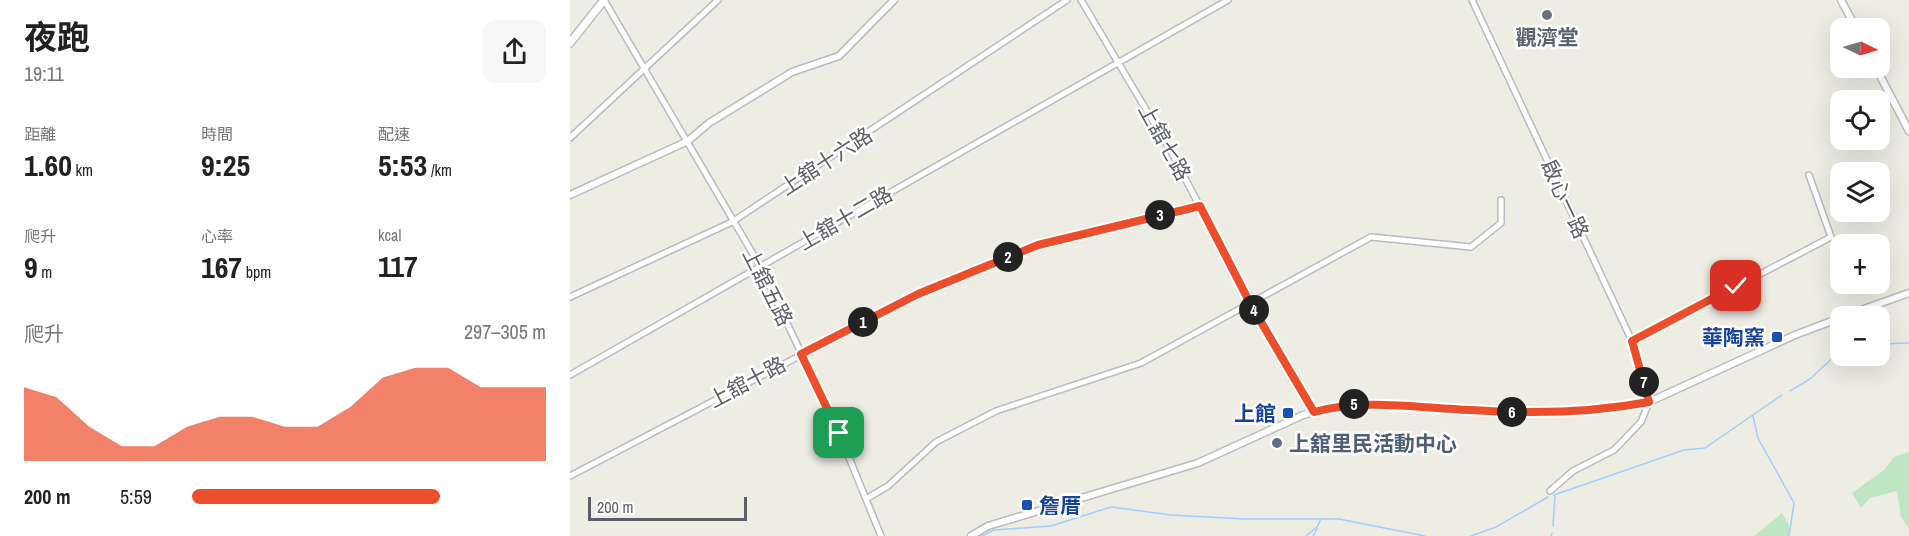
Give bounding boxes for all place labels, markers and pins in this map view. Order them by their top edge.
marker: 觀濟堂 [1540,8,1554,22]
place label: 觀濟堂 [1516,23,1579,52]
pin: 3 [1145,200,1175,230]
pin: 2 [993,242,1023,272]
pin [1710,260,1761,311]
pin: 4 [1239,295,1269,325]
pin: 1 [848,307,878,337]
place label: 華陶窯 [1702,323,1765,352]
marker: 華陶窯 [1770,330,1784,344]
pin: 7 [1629,367,1659,397]
pin: 5 [1339,389,1369,419]
pin: 6 [1497,397,1527,427]
place label: 上館 [1234,399,1276,428]
marker: 上館 [1281,406,1295,420]
pin [813,407,864,458]
place label: 上舘里民活動中心 [1289,429,1457,458]
marker: 上舘里民活動中心 [1270,436,1284,450]
place label: 詹厝 [1039,491,1081,520]
marker: 詹厝 [1020,498,1034,512]

